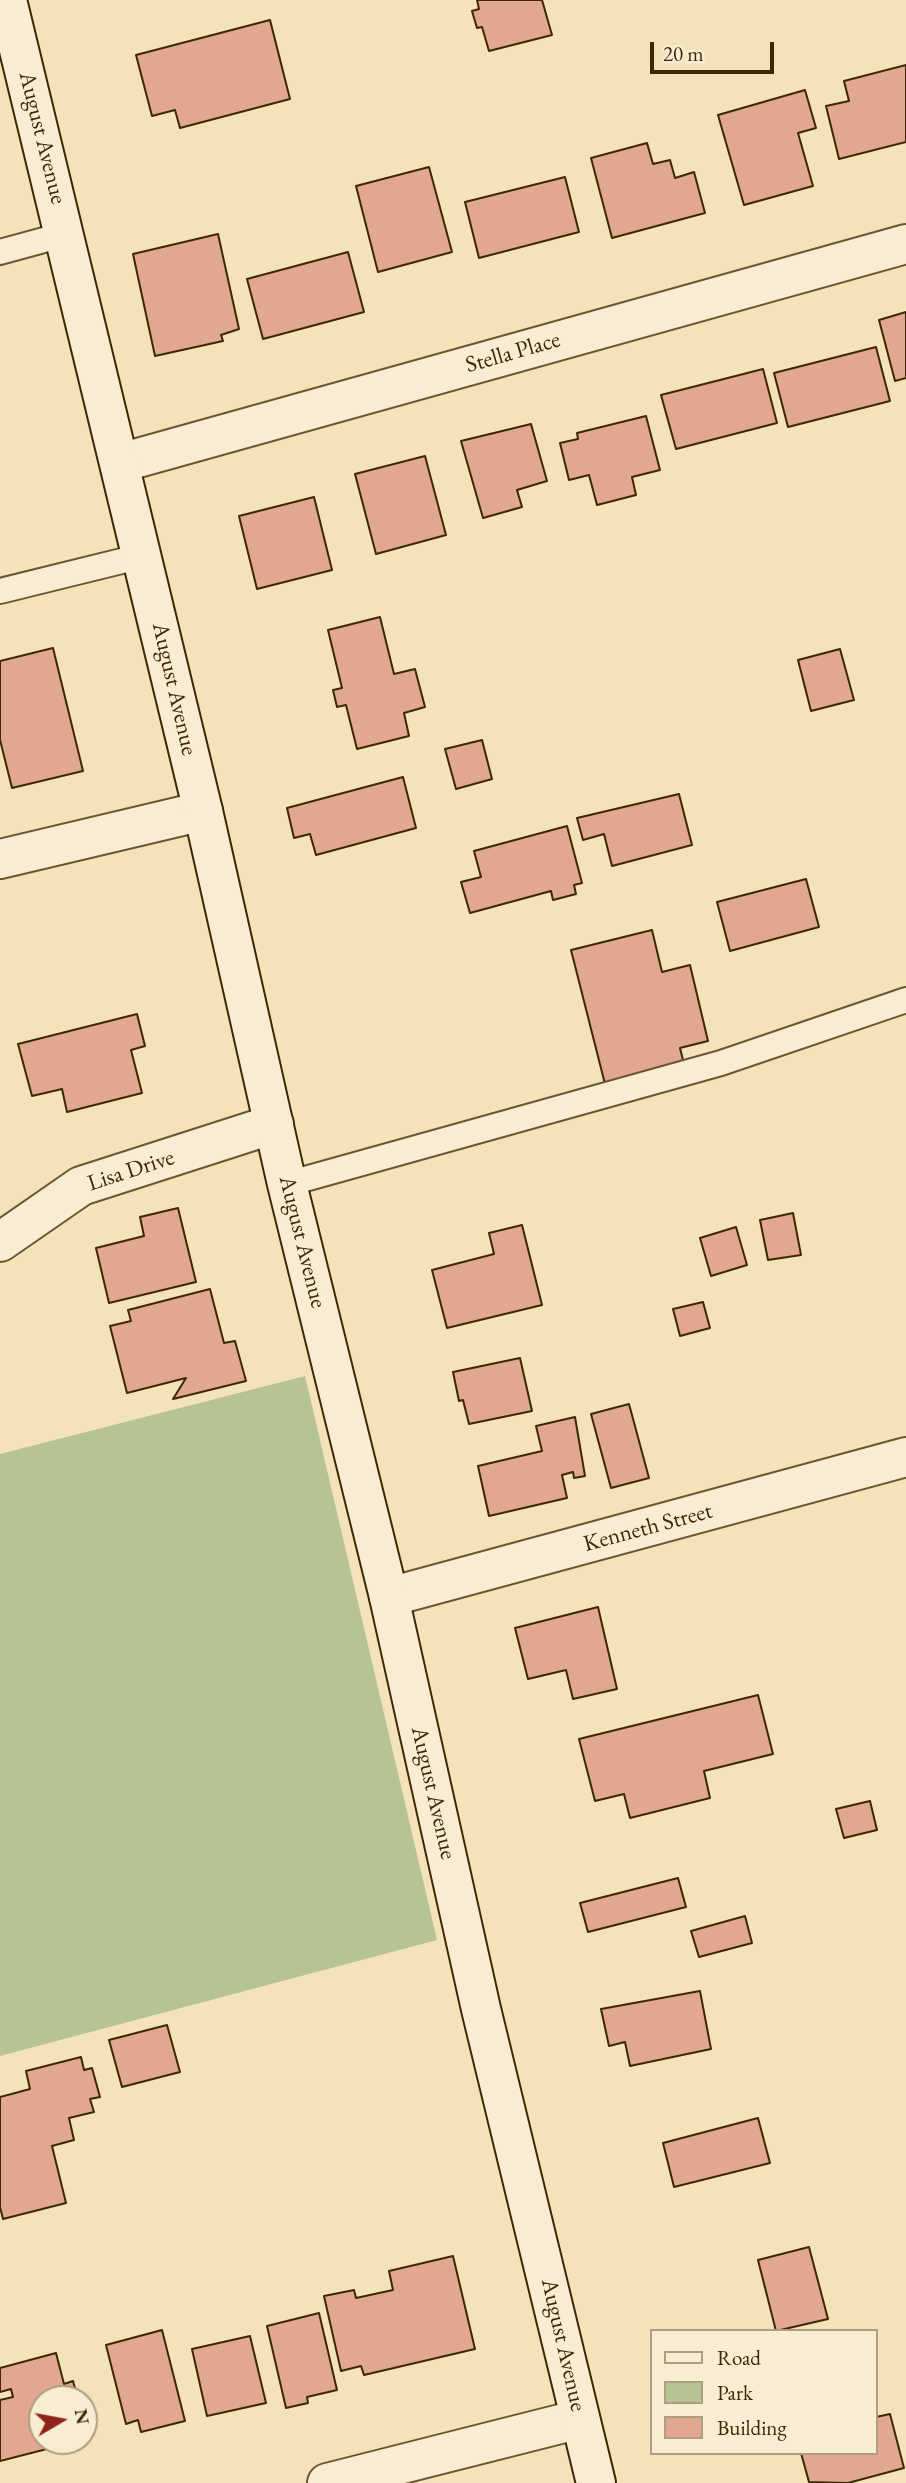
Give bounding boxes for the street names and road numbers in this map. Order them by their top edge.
street label: August Avenue [12,69,72,207]
street label: Stella Place [463,326,563,380]
street label: August Avenue [145,620,203,758]
street label: Lisa Drive [84,1144,178,1198]
street label: August Avenue [272,1173,332,1311]
street label: Kenneth Street [581,1498,715,1558]
street label: August Avenue [404,1724,462,1862]
street label: August Avenue [534,2276,592,2414]

